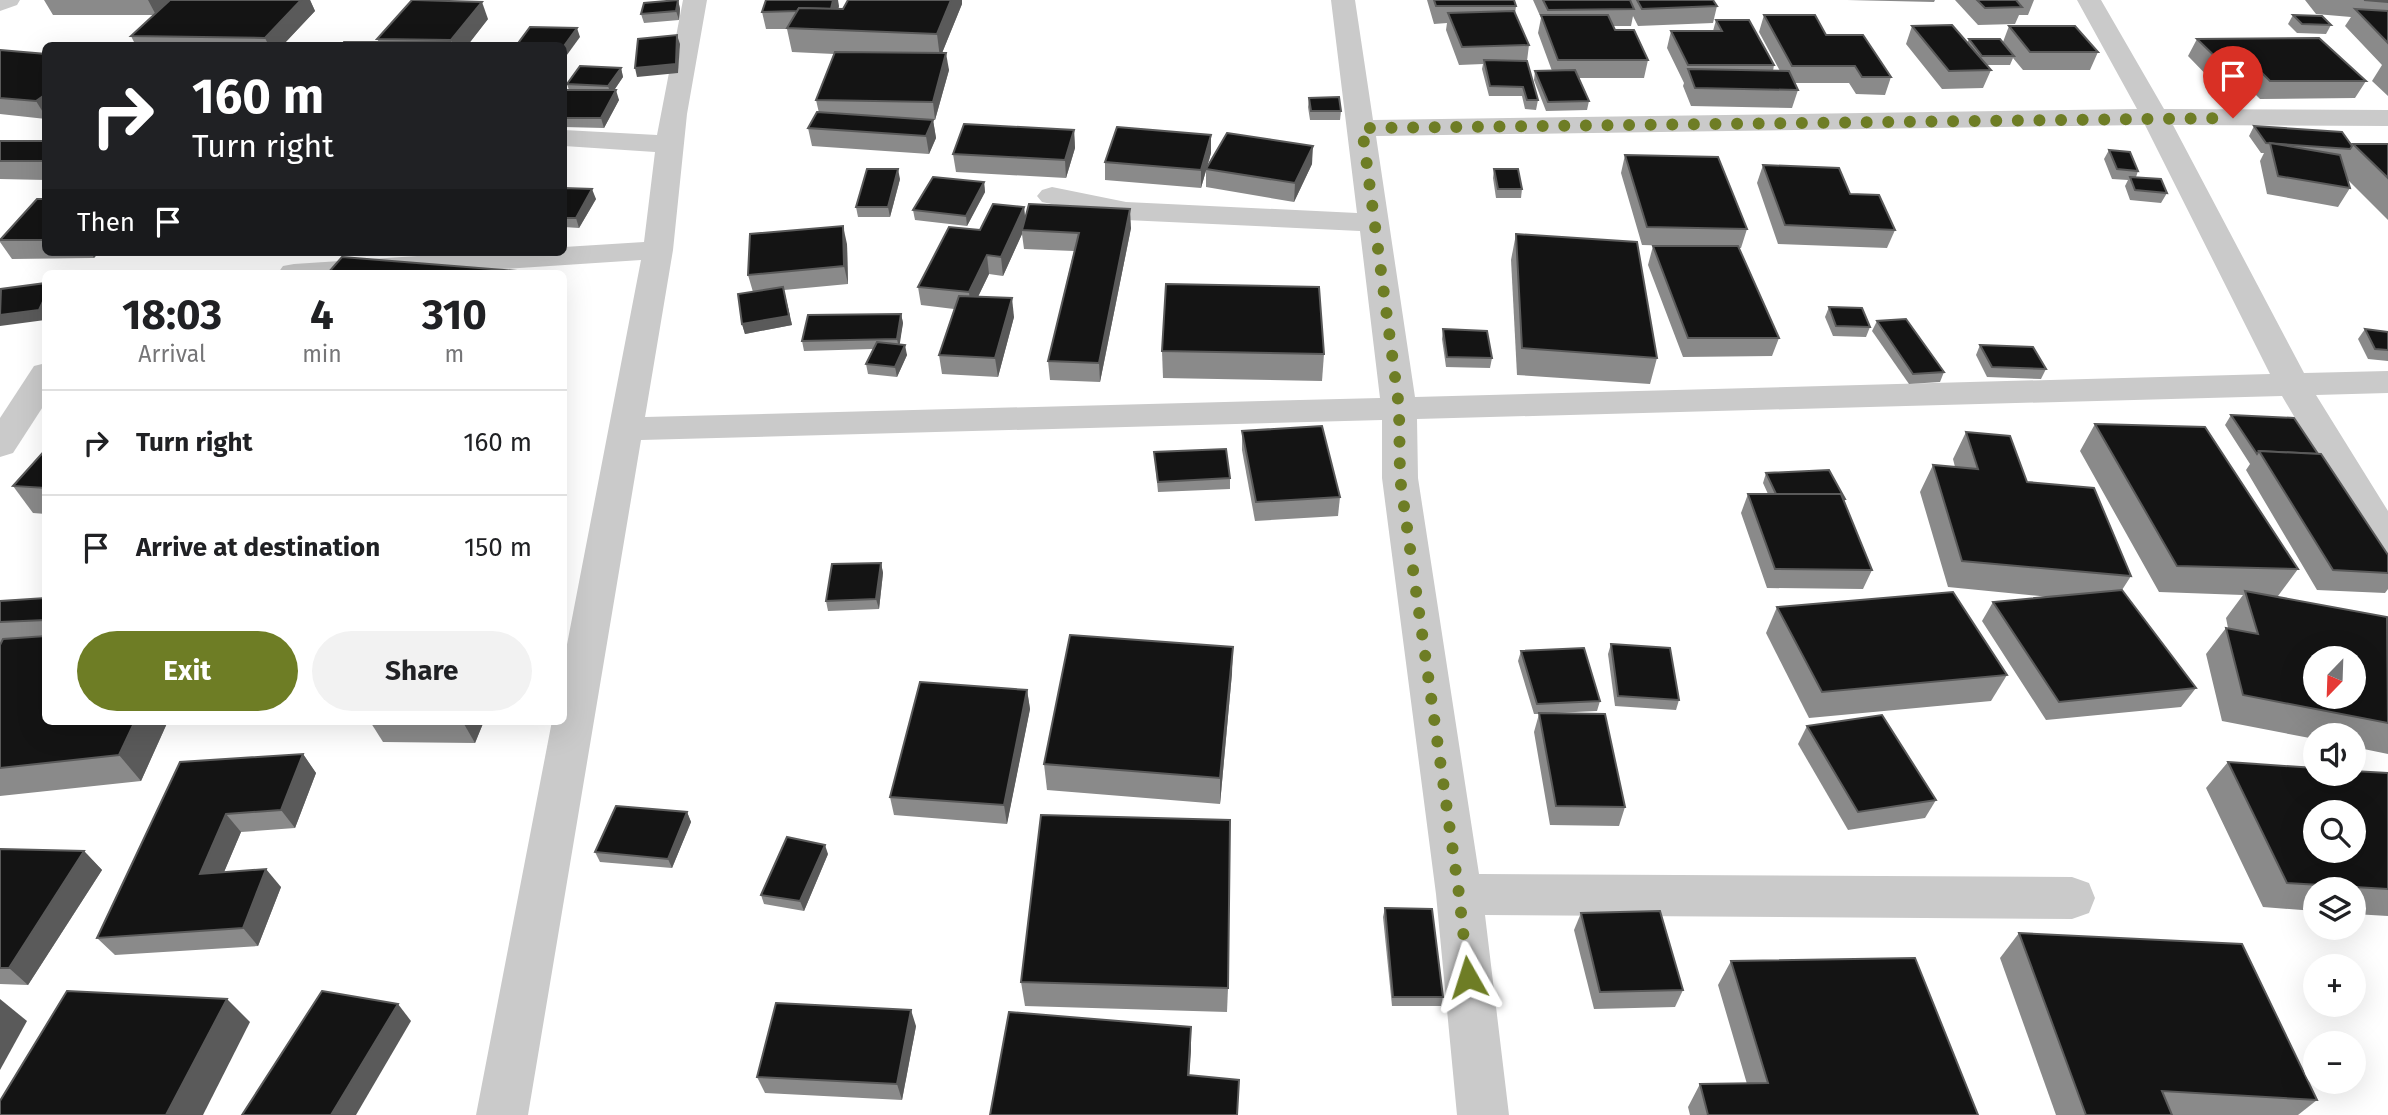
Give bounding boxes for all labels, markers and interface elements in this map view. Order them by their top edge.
pin [2203,46,2263,118]
icon: arrive [2214,57,2252,95]
text: 160 m [192,67,324,126]
icon: right [77,70,168,161]
text: Turn right [192,127,334,165]
icon: arrive [149,203,187,241]
text: Then [77,207,135,238]
text: 18:03 [122,290,222,340]
text: 4 [310,290,334,340]
text: 310 [422,290,487,340]
text: Arrival [138,340,206,368]
text: min [302,340,342,368]
text: m [445,340,464,368]
icon: right [77,424,115,462]
text: Turn right [136,427,253,458]
text: 160 m [463,427,532,458]
icon: arrive [77,529,115,567]
text: Arrive at destination [136,532,380,563]
text: 150 m [464,532,532,563]
button: Exit [77,631,298,711]
button: Share [312,631,532,711]
north arrow [2303,646,2366,709]
map controls [2303,646,2366,1094]
button: sound [2303,723,2366,786]
button: search [2303,800,2366,863]
button: layers [2303,877,2366,940]
position arrow [1431,940,1505,1014]
button: + [2303,954,2366,1017]
button: − [2303,1031,2366,1094]

